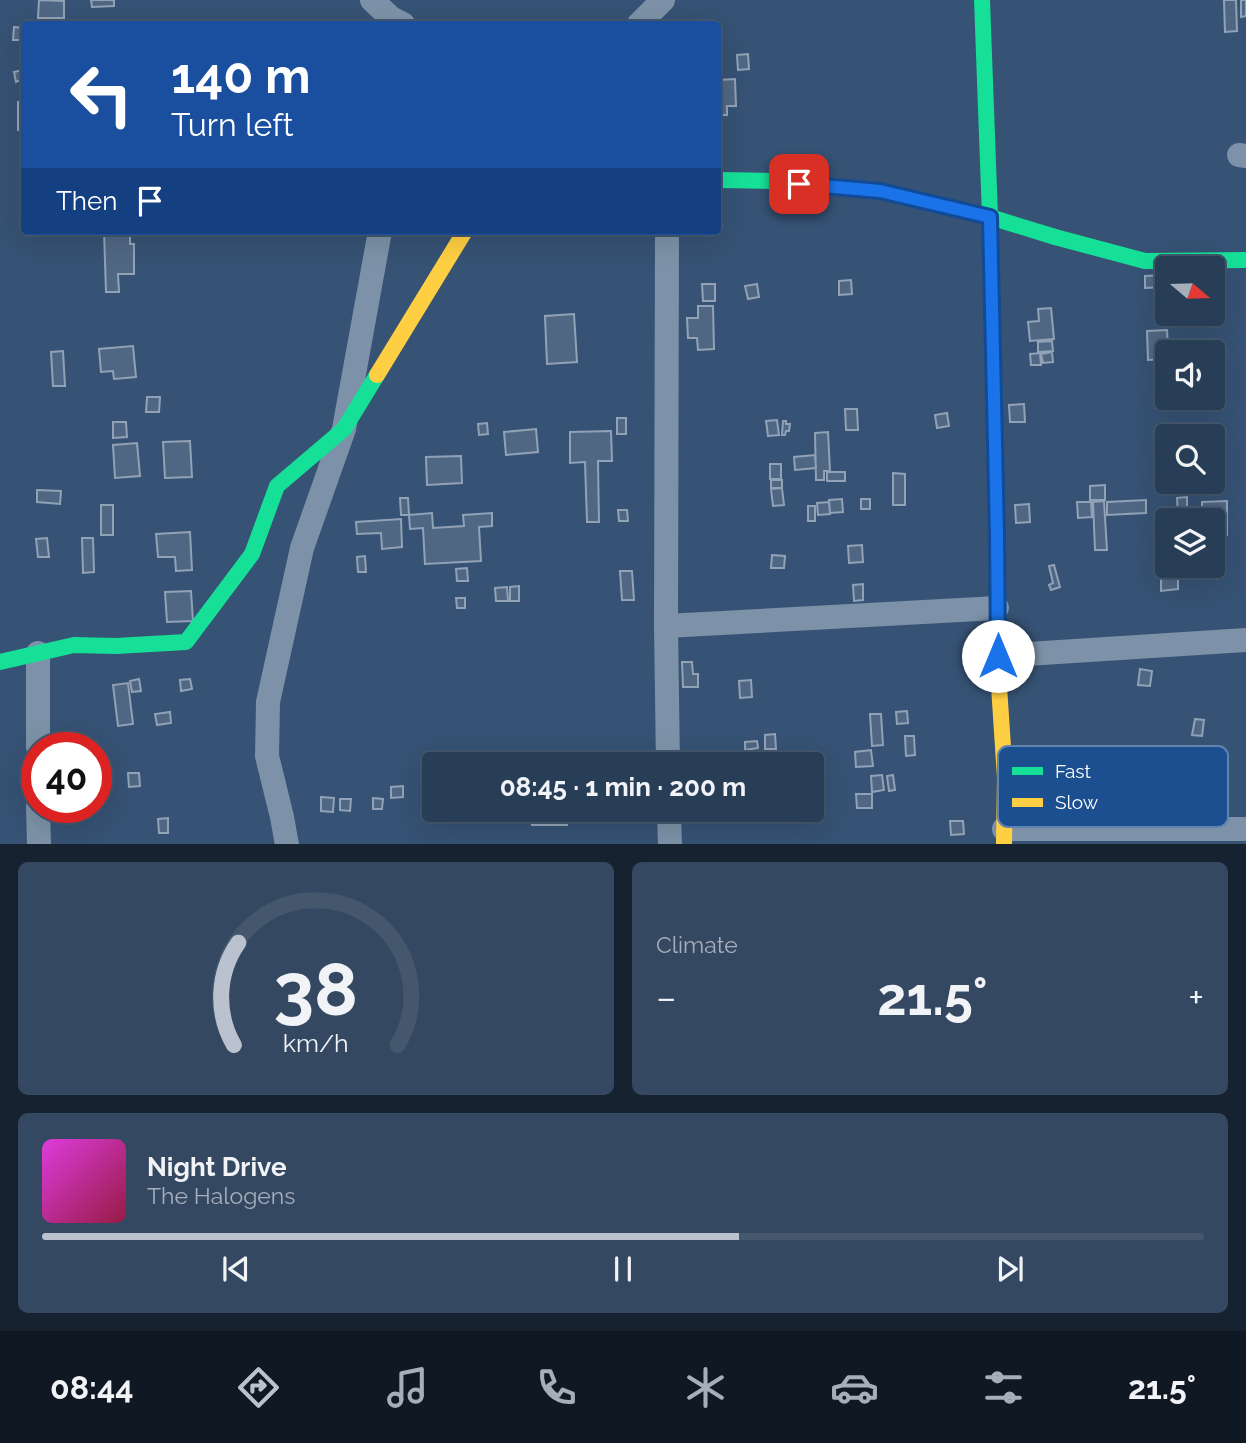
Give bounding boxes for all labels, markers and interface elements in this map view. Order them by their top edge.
text: 140 m [171,47,311,104]
icon: left [56,49,147,140]
text: Turn left [171,106,293,143]
pin [769,154,829,214]
icon: arrive [780,165,818,203]
icon: arrive [131,182,169,220]
text: Then [56,186,117,216]
north arrow [1155,256,1225,326]
map controls [1155,256,1225,578]
button: sound [1155,340,1225,410]
button: search [1155,424,1225,494]
button: layers [1155,508,1225,578]
position arrow [961,619,1035,693]
speed limit sign: 40 [21,732,112,823]
legend [998,746,1228,827]
text: Fast [1055,760,1091,782]
text: 08:45 · 1 min · 200 m [500,772,746,802]
text: Slow [1055,791,1099,813]
text: Climate [656,931,738,958]
text: 38 [274,947,358,1032]
text: 21.5° [877,966,988,1027]
text: − [656,975,676,1020]
text: + [1188,975,1204,1020]
text: km/h [283,1027,349,1057]
text: Night Drive [147,1152,286,1182]
text: The Halogens [147,1182,295,1209]
icon: previous [217,1250,255,1288]
icon: pause [604,1250,642,1288]
icon: next [991,1250,1029,1288]
icon: directions [234,1363,283,1412]
icon: music [383,1363,432,1412]
icon: phone [532,1363,581,1412]
icon: climate [681,1363,730,1412]
icon: car [830,1363,879,1412]
icon: filters [979,1363,1028,1412]
text: 08:44 [50,1369,133,1406]
text: 21.5° [1128,1369,1196,1406]

